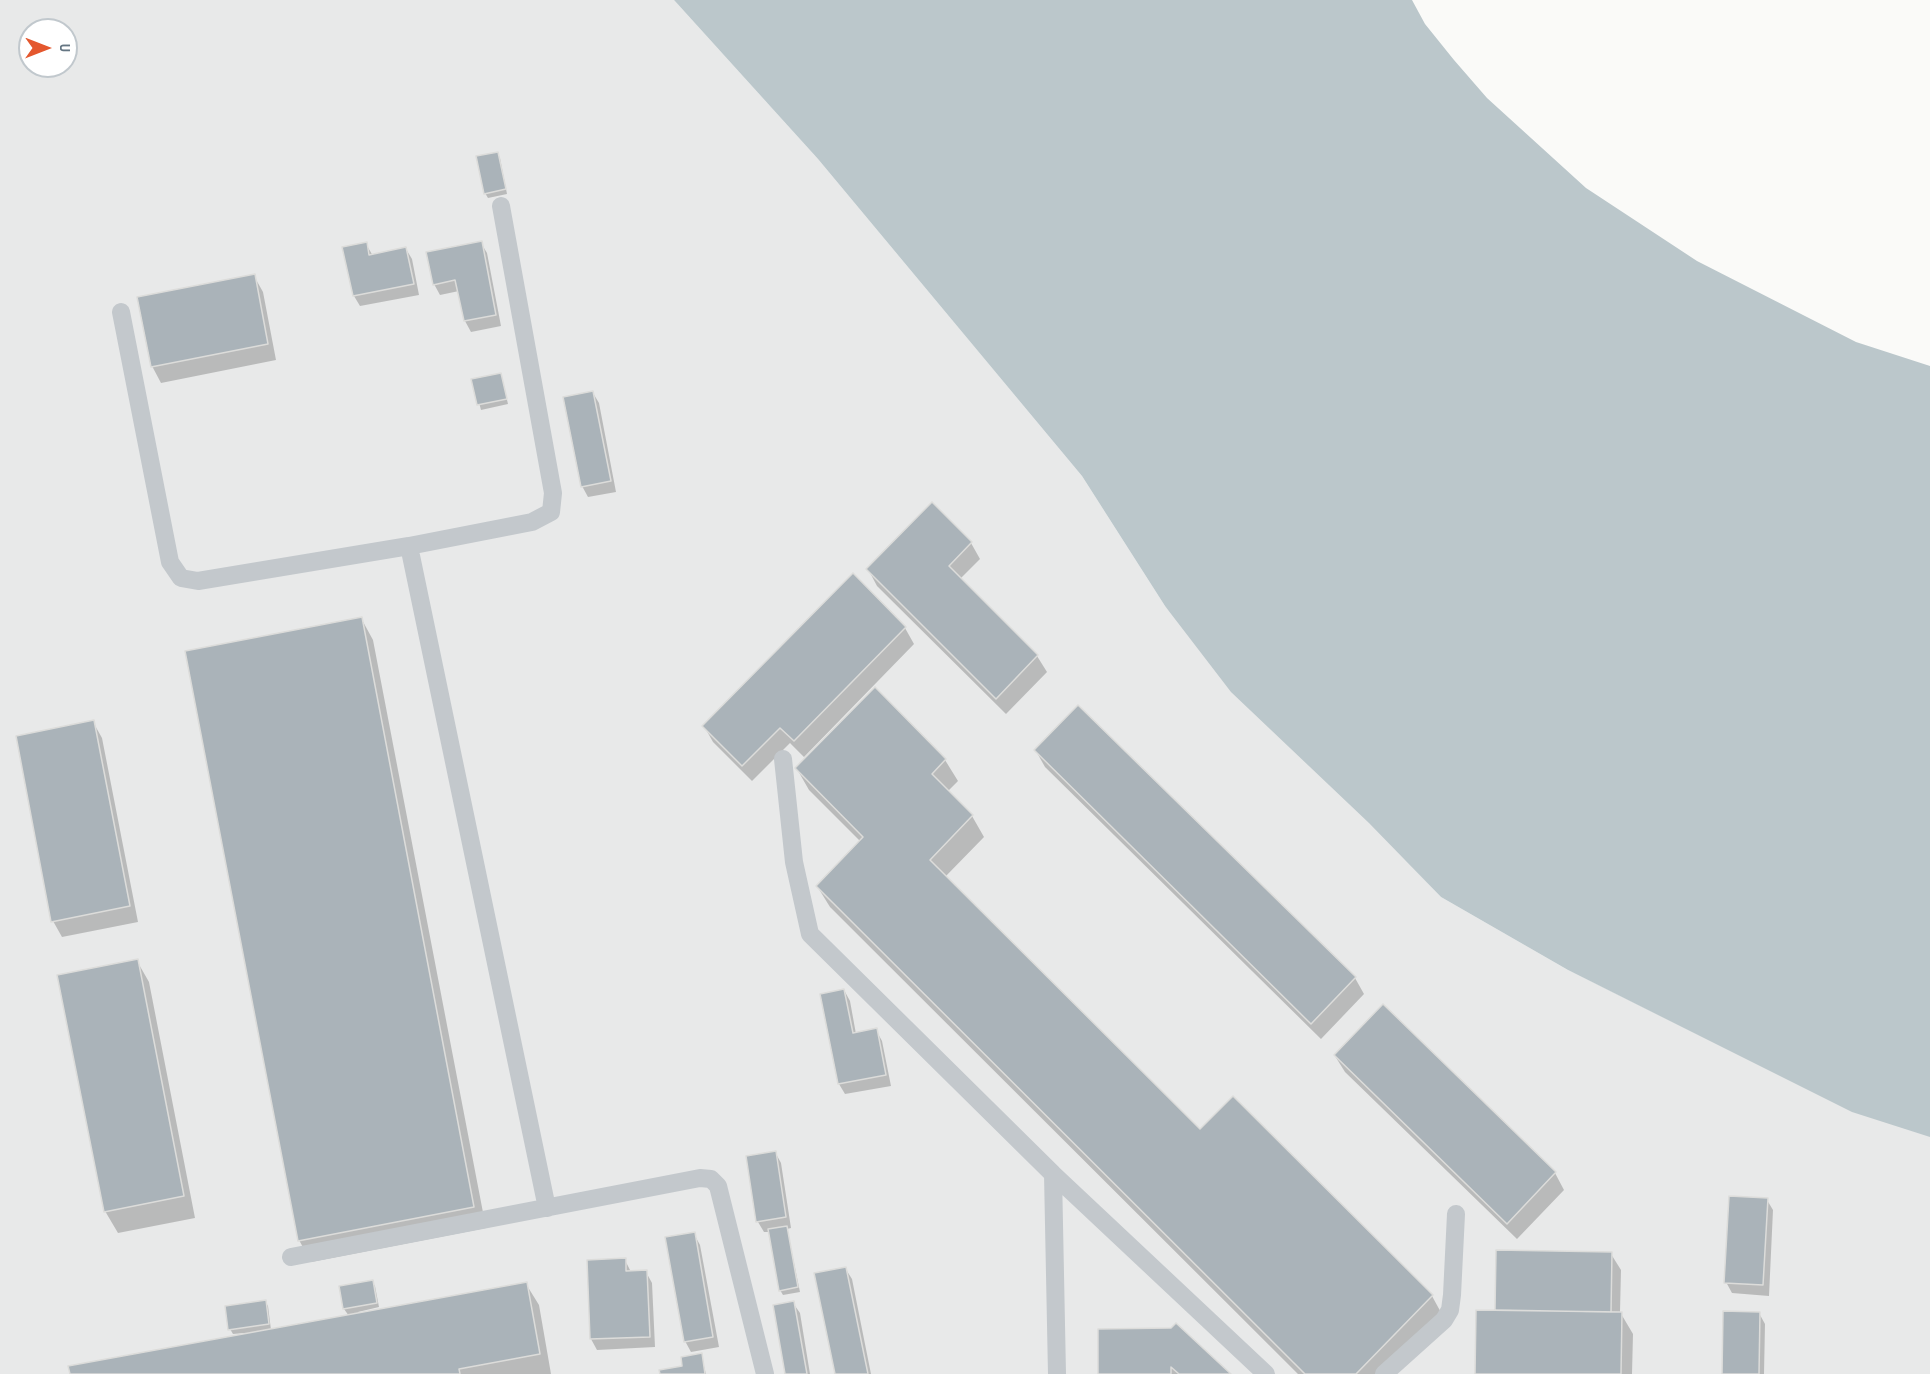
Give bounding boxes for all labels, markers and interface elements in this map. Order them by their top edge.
north arrow [18,18,78,78]
text: U [55,44,74,52]

